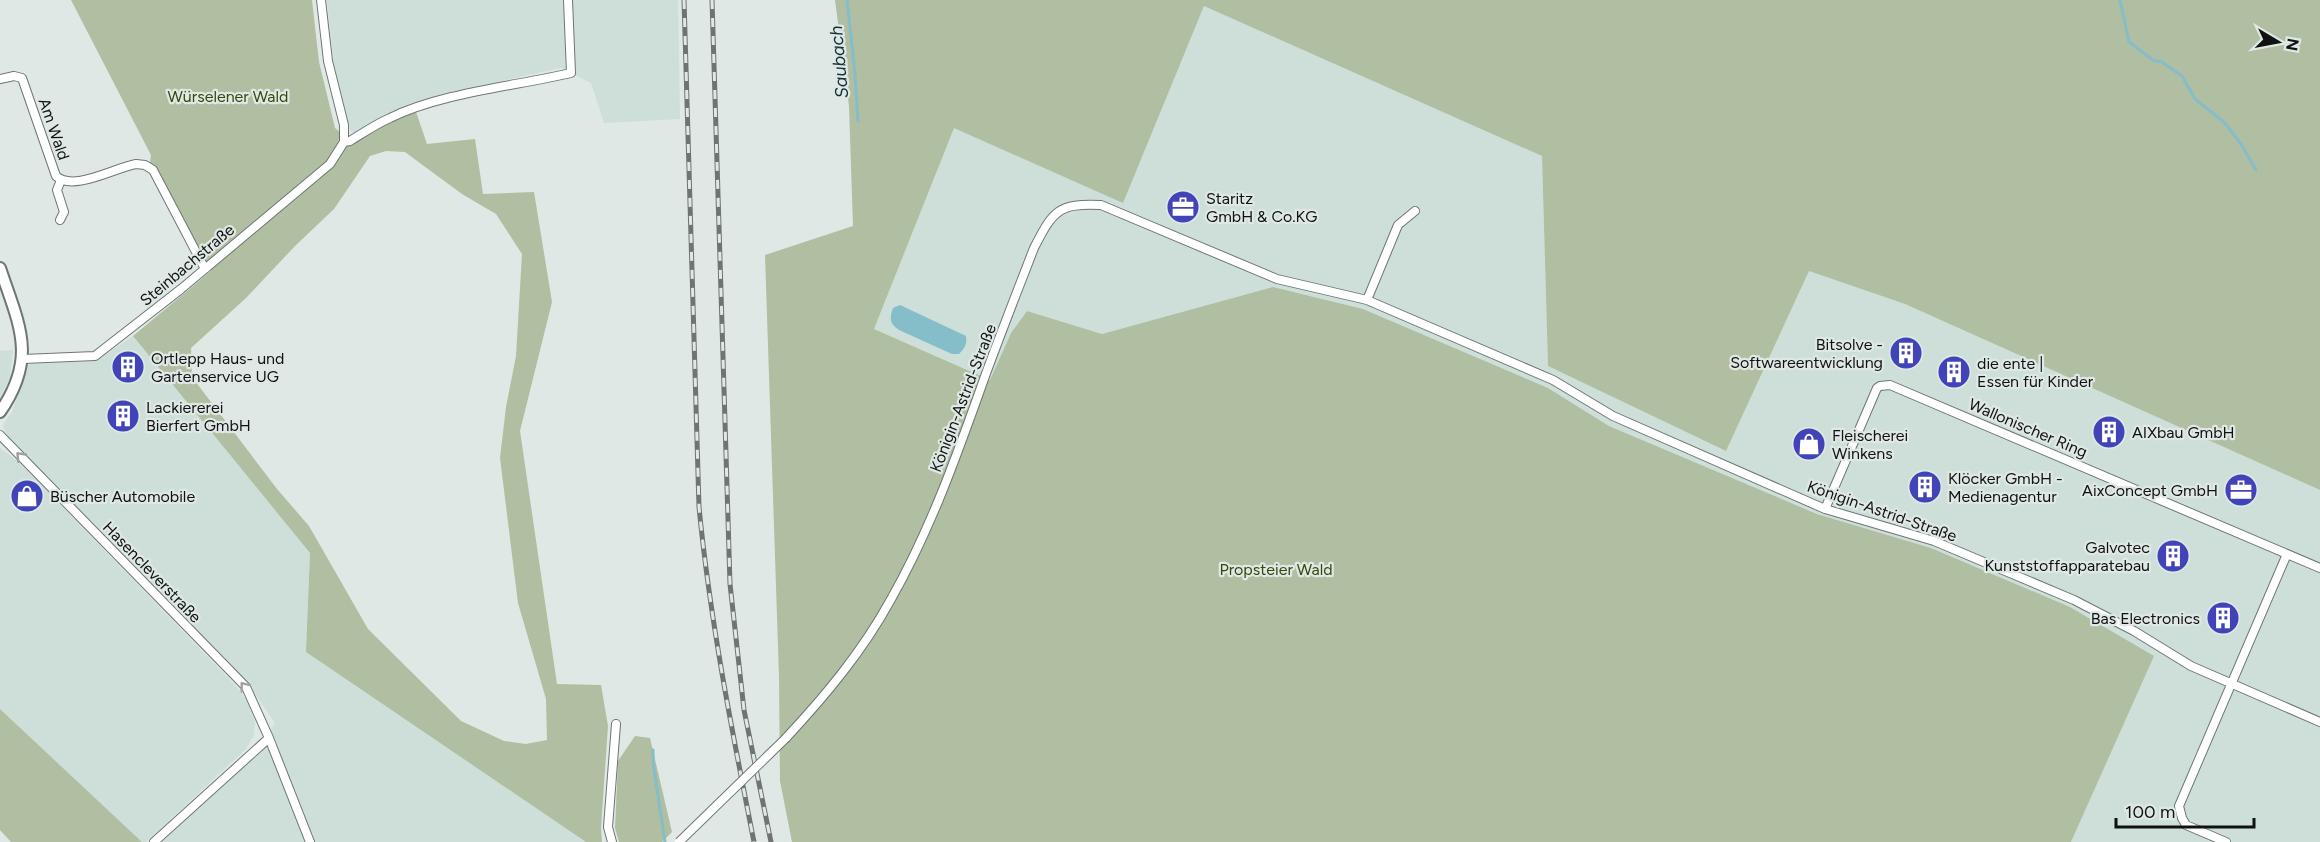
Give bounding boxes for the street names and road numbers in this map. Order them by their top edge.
street label: Am Wald [35,96,73,162]
street label: Steinbachstraße [136,220,238,310]
street label: Königin-Astrid-Straße [926,321,1000,475]
street label: Wallonischer Ring [1966,394,2090,462]
street label: Königin-Astrid-Straße [1805,476,1960,546]
street label: Hasencleverstraße [99,518,205,627]

